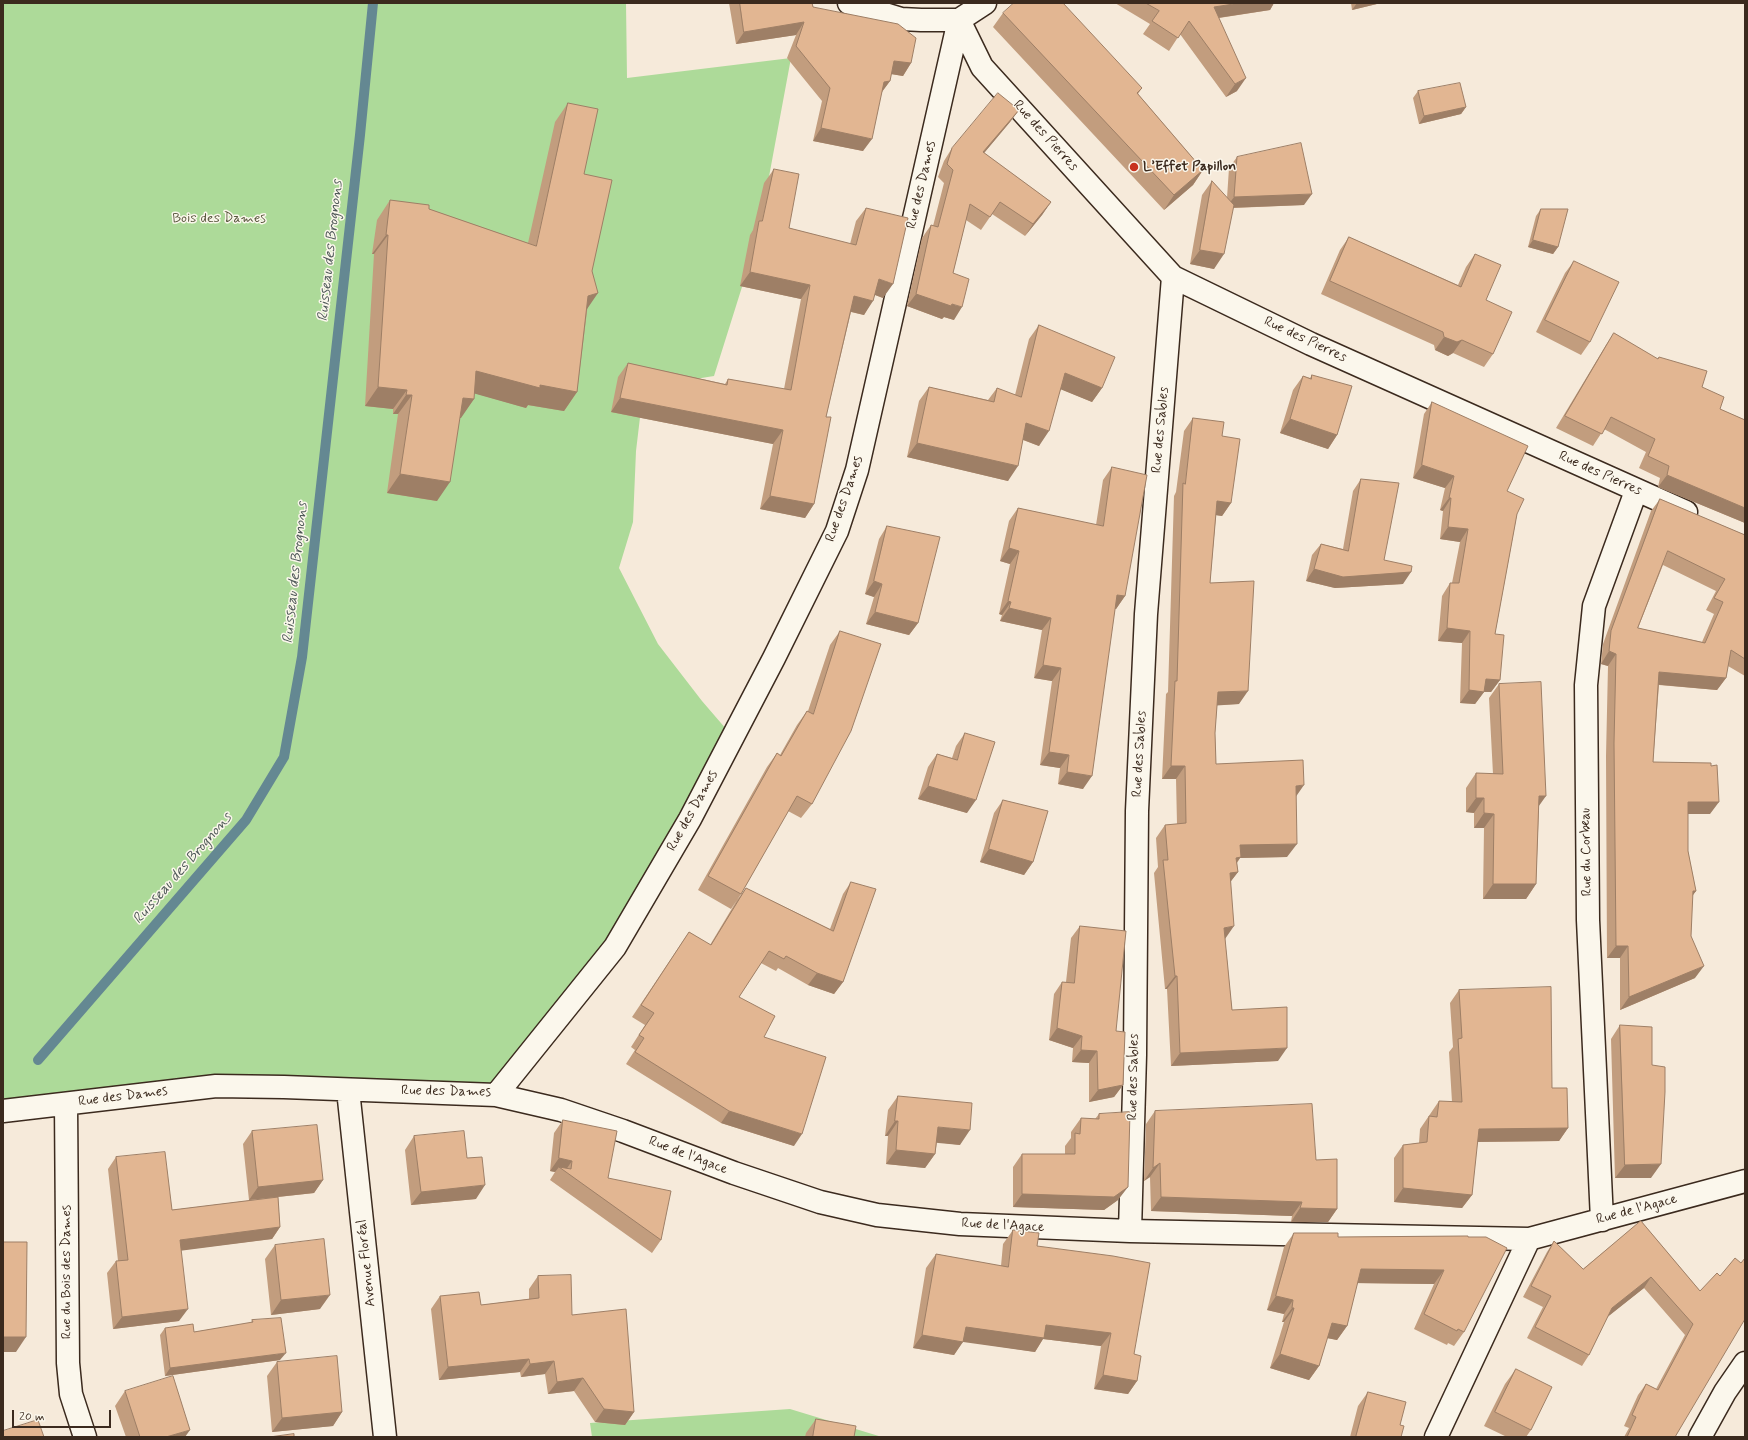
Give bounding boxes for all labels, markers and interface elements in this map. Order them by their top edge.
street label: Rue des Pierres [1009,97,1081,175]
street label: Rue des Dames [904,139,940,231]
place label: L’Effet Papillon [1143,159,1236,175]
marker: L’Effet Papillon [1128,161,1140,173]
water label: Ruisseau des Brognons [315,180,347,322]
park label: Bois des Dames [172,211,266,227]
street label: Rue des Pierres [1261,313,1349,367]
street label: Rue des Sables [1149,386,1173,474]
street label: Rue des Pierres [1556,448,1644,500]
street label: Rue des Dames [822,454,868,544]
water label: Ruisseau des Brognons [280,502,312,644]
street label: Rue des Sables [1129,710,1151,798]
street label: Rue des Dames [664,768,722,854]
street label: Rue du Corbeau [1578,808,1596,896]
water label: Ruisseau des Brognons [130,810,236,928]
street label: Rue des Sables [1125,1033,1143,1121]
street label: Rue des Dames [77,1083,169,1111]
street label: Rue des Dames [401,1083,491,1101]
street label: Rue de l'Agace [646,1133,730,1179]
street label: Rue de l'Agace [1595,1191,1679,1229]
street label: Rue du Bois des Dames [59,1205,75,1339]
street label: Rue de l'Agace [961,1215,1045,1237]
street label: Avenue Floréal [354,1218,380,1308]
scale bar [14,1402,113,1428]
text: 20 m [19,1409,45,1425]

